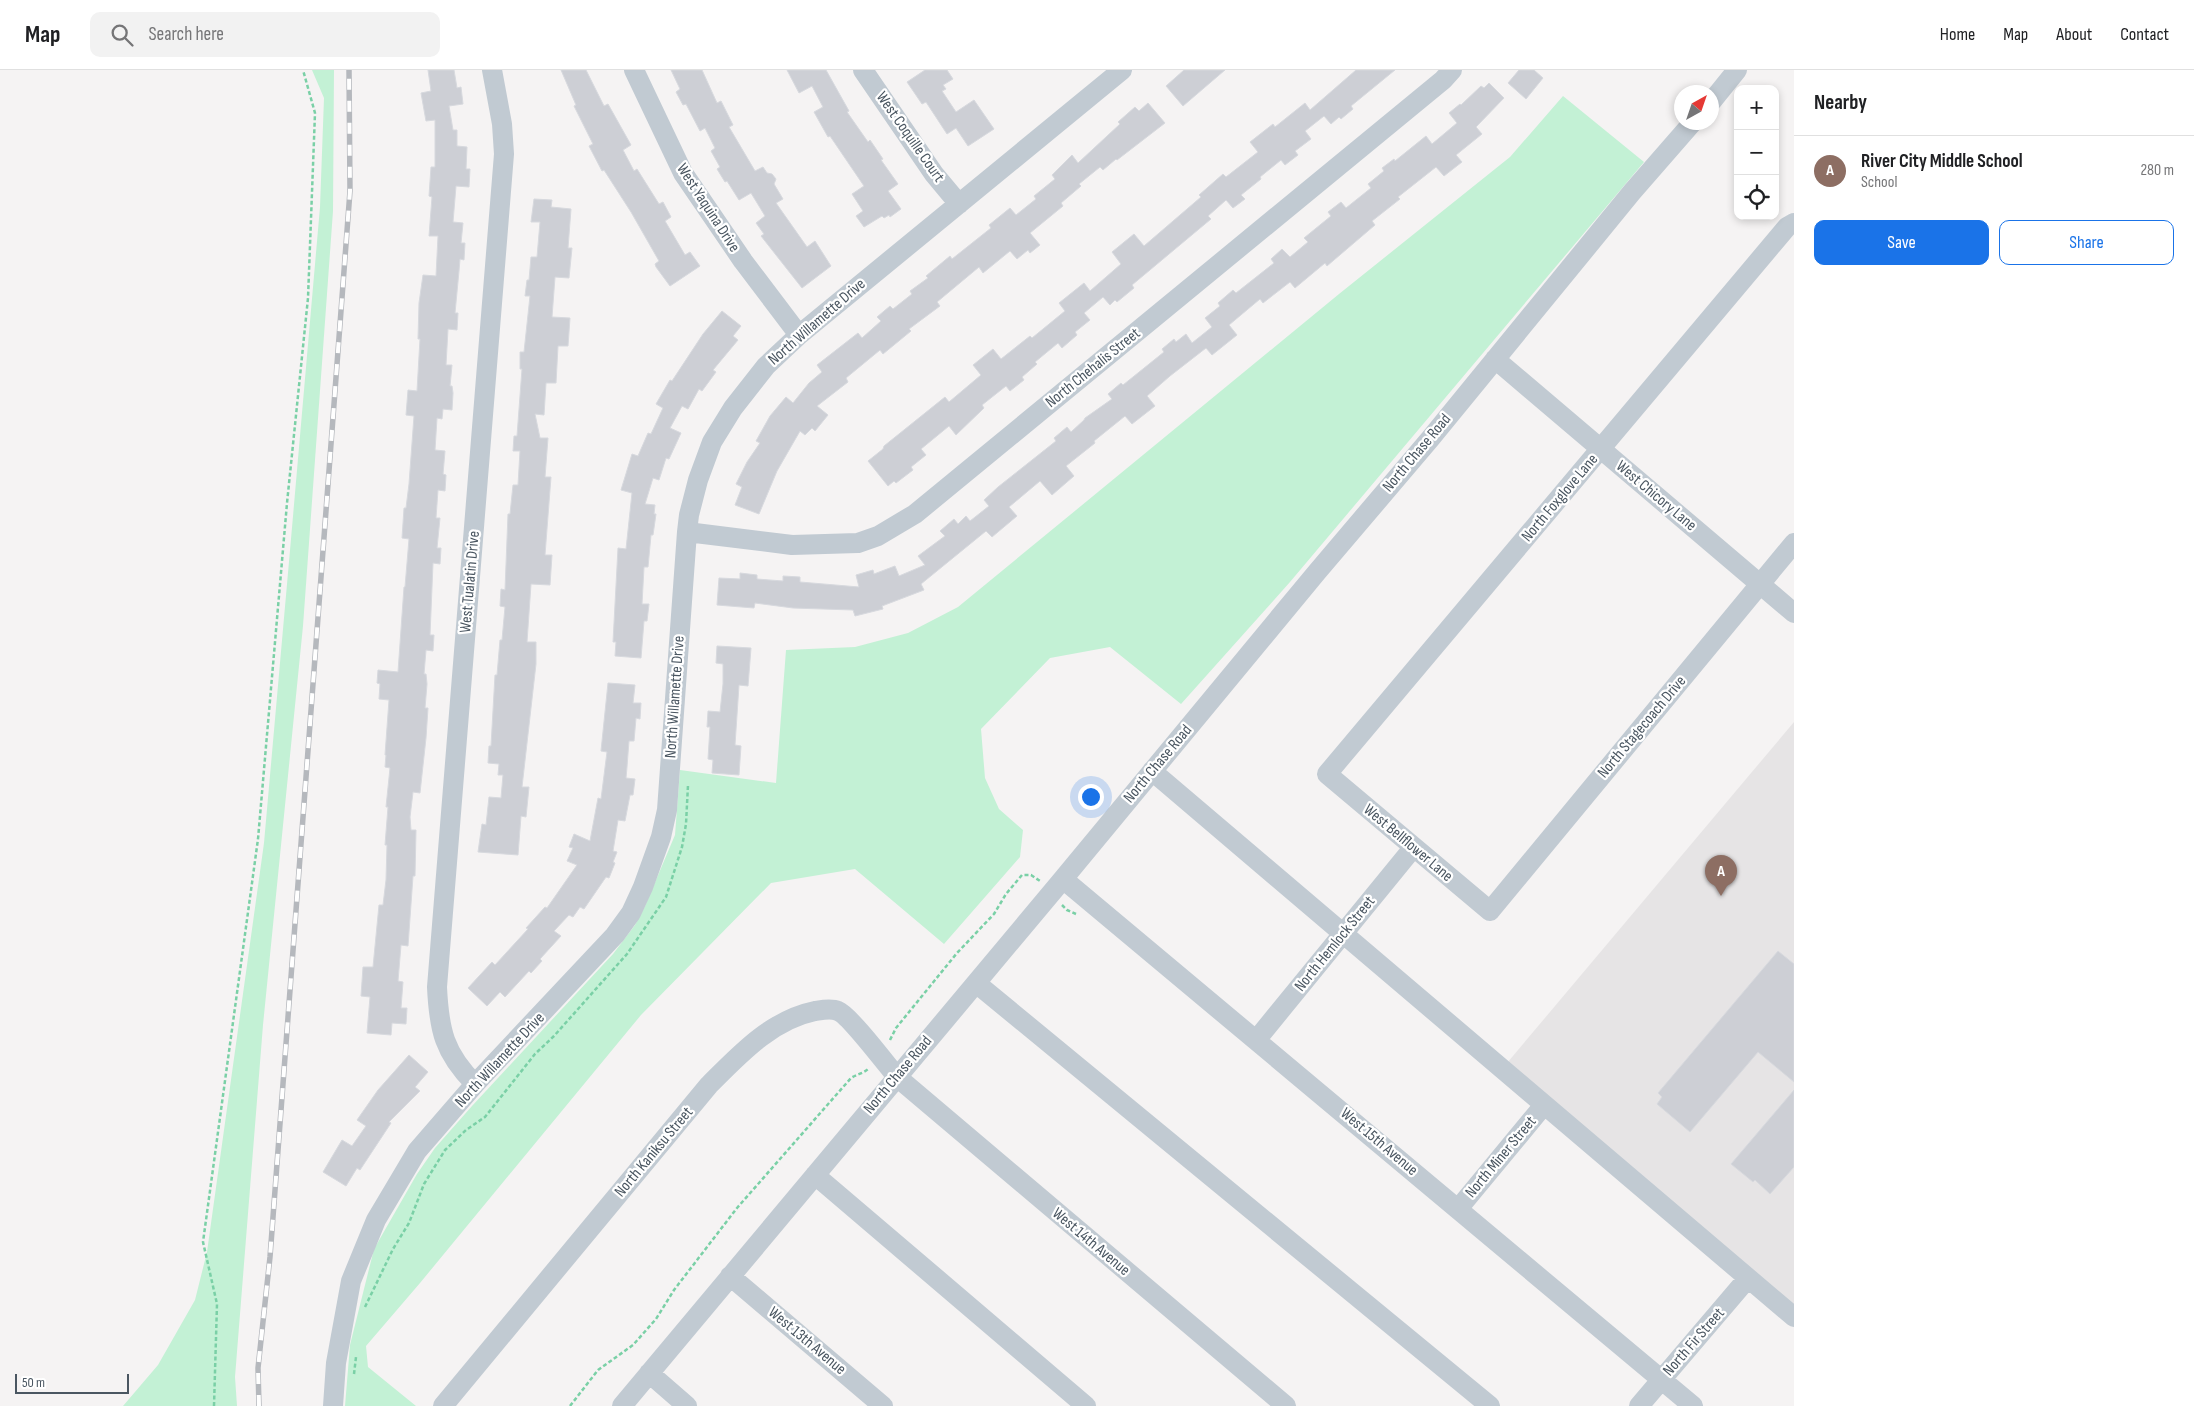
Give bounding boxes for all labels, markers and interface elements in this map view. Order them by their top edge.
search box [90,12,440,57]
text: Map [25,20,60,49]
icon: search [108,21,136,49]
text: Search here [148,23,224,46]
text: Home [1940,24,1975,45]
text: Map [2003,24,2028,45]
text: About [2056,24,2092,45]
text: Contact [2120,24,2169,45]
north arrow [1674,85,1719,130]
map controls [1734,85,1779,220]
button: + [1734,85,1779,130]
street label: West Coquille Court [872,88,948,186]
text: Nearby [1814,90,1867,115]
button: − [1734,130,1779,175]
text: River City Middle School [1861,150,2023,173]
street label: West Yaquina Drive [672,160,744,256]
text: A [1826,161,1834,180]
text: 280 m [2140,161,2174,180]
text: School [1861,173,1897,192]
button: locate [1734,175,1779,220]
button: Save [1814,220,1989,265]
button: Share [1999,220,2174,265]
street label: North Willamette Drive [765,275,869,369]
street label: North Chehalis Street [1042,324,1144,412]
street label: North Chase Road [1379,410,1455,496]
street label: North Foxglove Lane [1518,450,1602,546]
street label: West Chicory Lane [1612,457,1700,535]
street label: West Tualatin Drive [456,530,484,634]
street label: North Willamette Drive [661,635,689,759]
street label: North Stagecoach Drive [1594,672,1690,782]
street label: North Chase Road [1120,721,1196,807]
your location [1078,784,1104,810]
street label: West Bellflower Lane [1360,800,1456,886]
pin: A [1705,855,1737,896]
street label: North Hemlock Street [1291,892,1379,995]
street label: North Willamette Drive [451,1009,549,1111]
street label: North Chase Road [860,1032,936,1118]
street label: North Kaniksu Street [611,1103,697,1201]
street label: West 15th Avenue [1336,1104,1422,1180]
street label: North Miner Street [1461,1112,1541,1202]
street label: West 14th Avenue [1048,1204,1134,1280]
street label: West 13th Avenue [764,1303,850,1379]
street label: North Fir Street [1659,1304,1729,1380]
scale bar [15,1371,129,1394]
text: 50 m [22,1374,45,1391]

